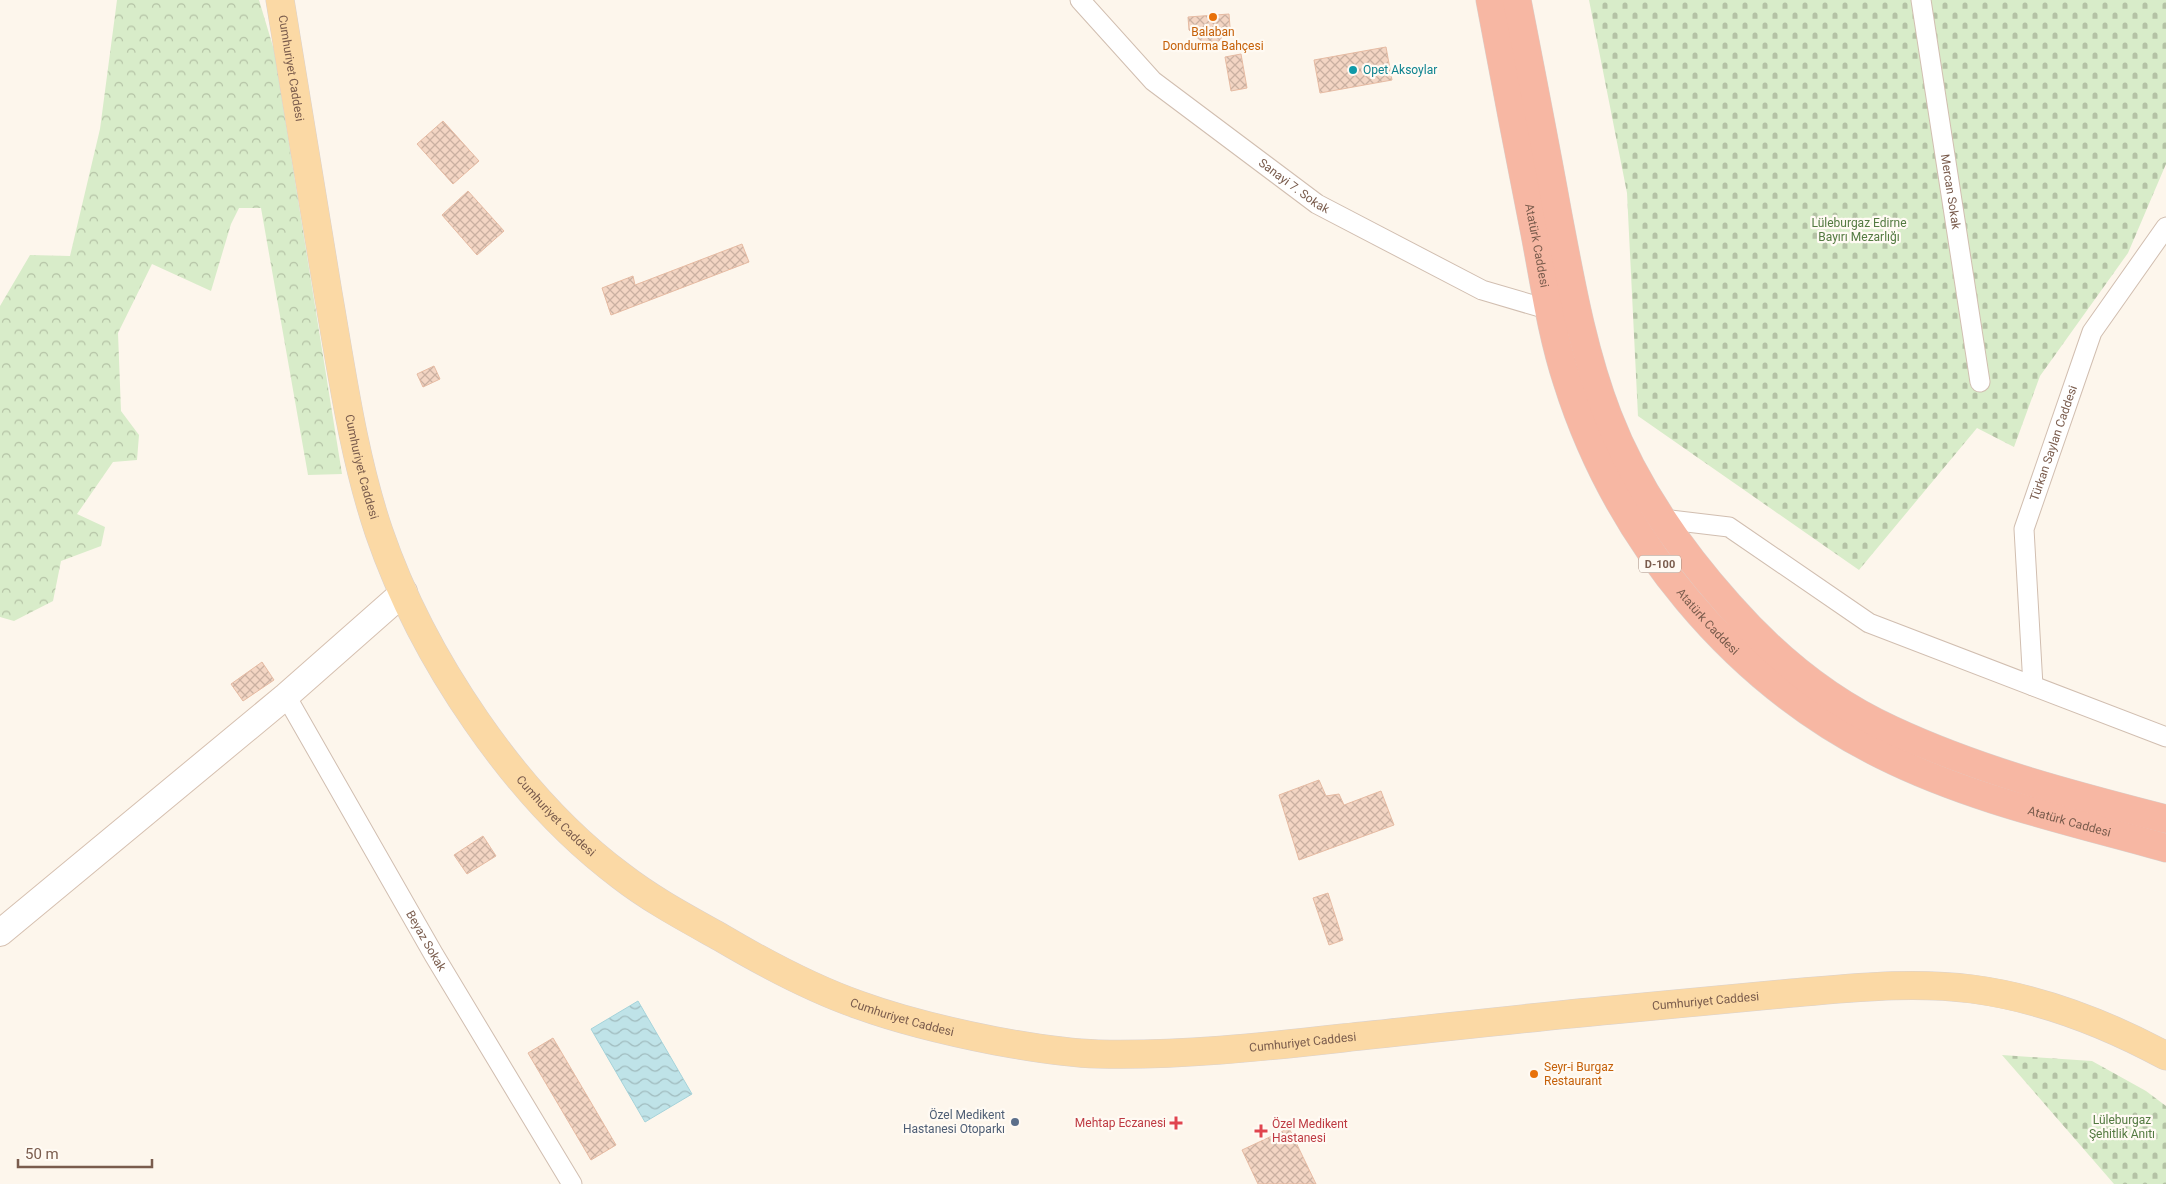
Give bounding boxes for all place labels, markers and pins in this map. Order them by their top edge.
marker: Balaban Dondurma Bahçesi [1207,11,1219,23]
place label: Balaban Dondurma Bahçesi [1162,25,1264,53]
place label: Opet Aksoylar [1363,63,1437,77]
marker: Opet Aksoylar [1347,64,1359,76]
place label: Seyr-i Burgaz Restaurant [1544,1060,1614,1088]
marker: Seyr-i Burgaz Restaurant [1528,1068,1540,1080]
place label: Özel Medikent Hastanesi Otoparkı [903,1107,1005,1136]
marker: Özel Medikent Hastanesi Otoparkı [1009,1116,1021,1128]
place label: Mehtap Eczanesi [1075,1116,1166,1130]
place label: Özel Medikent Hastanesi [1272,1116,1348,1145]
marker: Mehtap Eczanesi [1170,1117,1182,1129]
marker: Özel Medikent Hastanesi [1254,1124,1268,1138]

